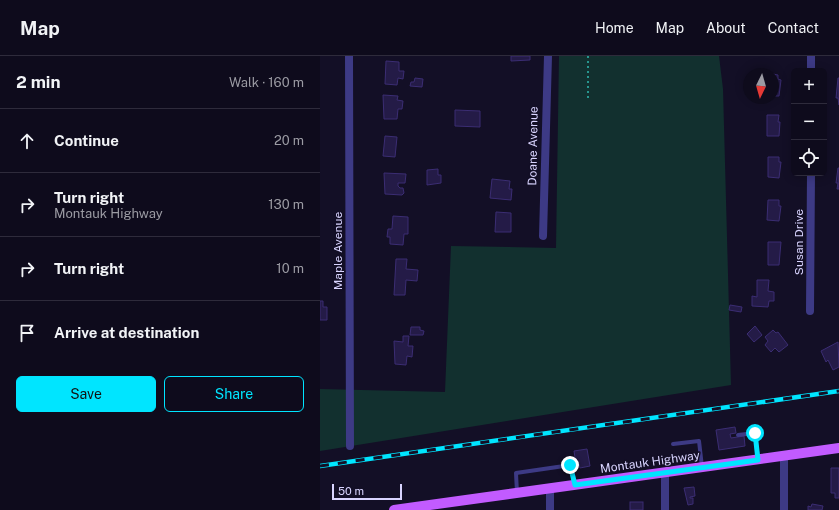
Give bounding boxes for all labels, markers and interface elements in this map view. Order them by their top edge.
text: Map [20,17,60,39]
text: Home [595,20,634,36]
text: Map [656,20,684,36]
text: About [706,20,746,36]
text: Contact [768,20,819,36]
north arrow [743,68,779,104]
map controls [791,68,827,176]
button: + [791,68,827,104]
text: 2 min [16,72,61,92]
text: Walk · 160 m [229,75,304,90]
button: − [791,104,827,140]
street label: Doane Avenue [525,106,541,186]
icon: ahead [16,130,38,152]
text: Continue [54,132,119,149]
text: 20 m [274,133,304,148]
button: locate [791,140,827,176]
text: Turn right [54,189,124,206]
icon: right [16,194,38,216]
text: 130 m [268,197,304,212]
text: Montauk Highway [54,206,163,221]
street label: Susan Drive [792,209,806,275]
street label: Maple Avenue [331,212,345,290]
icon: right [16,258,38,280]
text: Turn right [54,260,124,277]
text: 10 m [276,261,304,276]
icon: arrive [16,322,38,344]
text: Arrive at destination [54,324,199,341]
button: Save [16,376,156,412]
button: Share [164,376,304,412]
route start [746,424,764,442]
street label: Montauk Highway [599,448,701,476]
route end [561,456,579,474]
scale bar [332,482,402,501]
text: 50 m [338,485,364,497]

